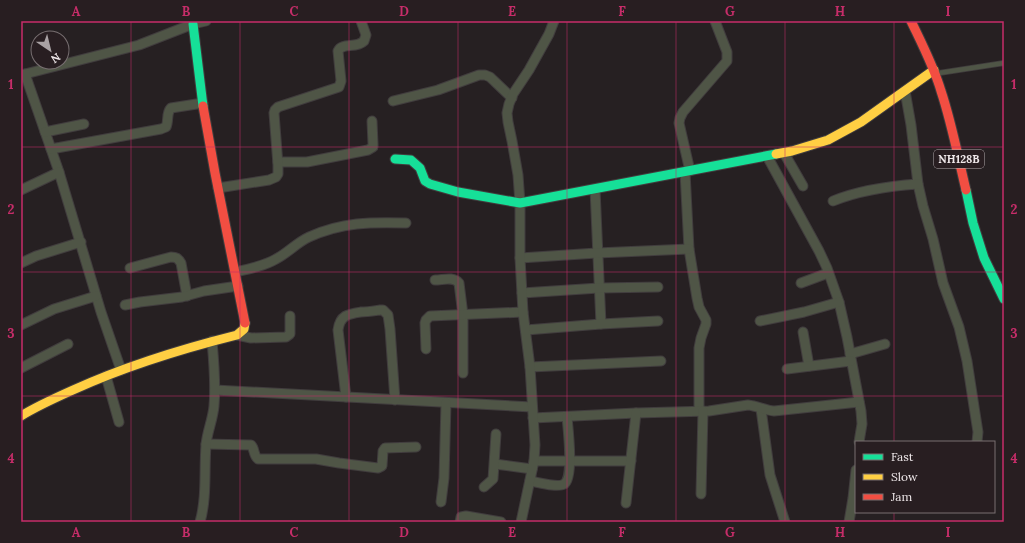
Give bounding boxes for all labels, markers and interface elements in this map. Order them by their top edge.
text: A [72,3,81,20]
text: B [182,3,191,20]
text: C [290,3,299,20]
text: D [399,3,409,20]
text: E [508,3,516,20]
text: F [618,3,626,20]
text: G [725,3,735,20]
text: H [835,3,845,20]
text: I [945,3,951,20]
north arrow [30,30,70,70]
text: N [48,50,63,67]
text: 1 [8,76,14,93]
text: 1 [1011,76,1017,93]
road number: NH128B [934,150,984,168]
text: 2 [8,201,15,218]
text: 2 [1011,201,1018,218]
text: 3 [7,325,15,342]
text: 3 [1010,325,1018,342]
legend [855,441,995,513]
text: Fast [891,449,914,464]
text: 4 [7,450,15,467]
text: 4 [1010,450,1018,467]
text: Slow [891,469,918,484]
text: Jam [890,489,912,504]
text: A [72,524,81,541]
text: B [182,524,191,541]
text: C [290,524,299,541]
text: D [399,524,409,541]
text: E [508,524,516,541]
text: F [618,524,626,541]
text: G [725,524,735,541]
text: H [835,524,845,541]
text: I [945,524,951,541]

